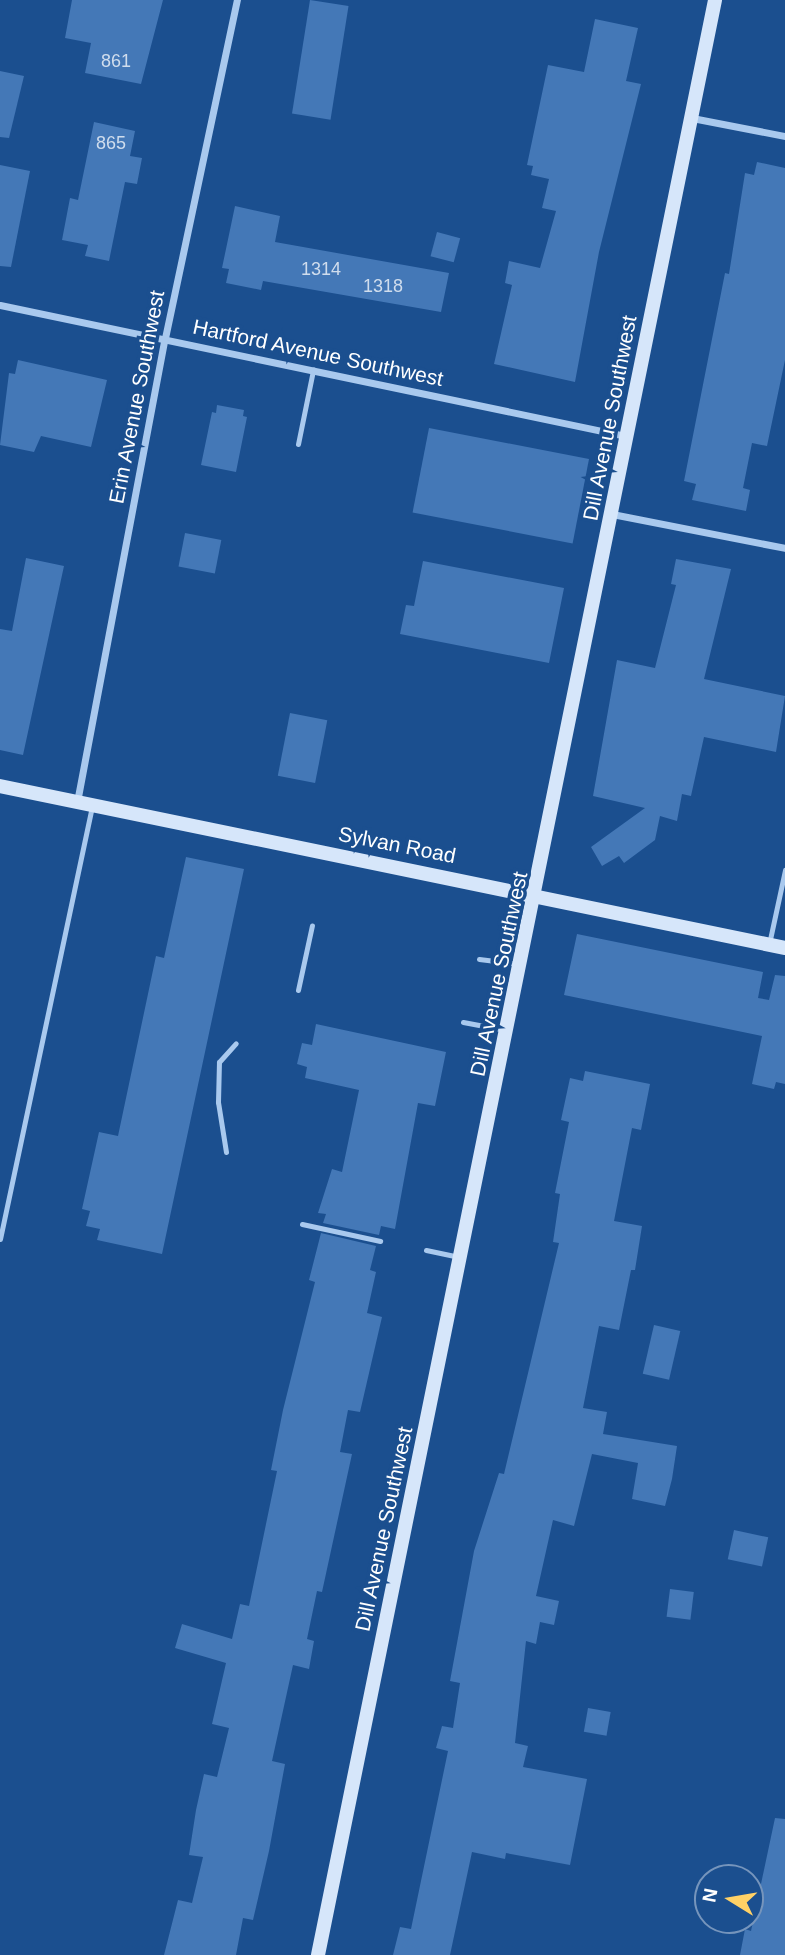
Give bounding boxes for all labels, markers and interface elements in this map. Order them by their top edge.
house number: 861 [101,50,131,72]
house number: 865 [96,132,126,154]
house number: 1314 [301,258,341,280]
house number: 1318 [363,275,403,297]
street label: Erin Avenue Southwest [104,288,170,506]
street label: Dill Avenue Southwest [578,313,642,523]
street label: Hartford Avenue Southwest [190,314,446,392]
street label: Sylvan Road [336,821,458,869]
street label: Dill Avenue Southwest [465,869,533,1079]
street label: Dill Avenue Southwest [350,1424,418,1634]
north arrow [694,1864,764,1934]
text: N [698,1887,721,1904]

